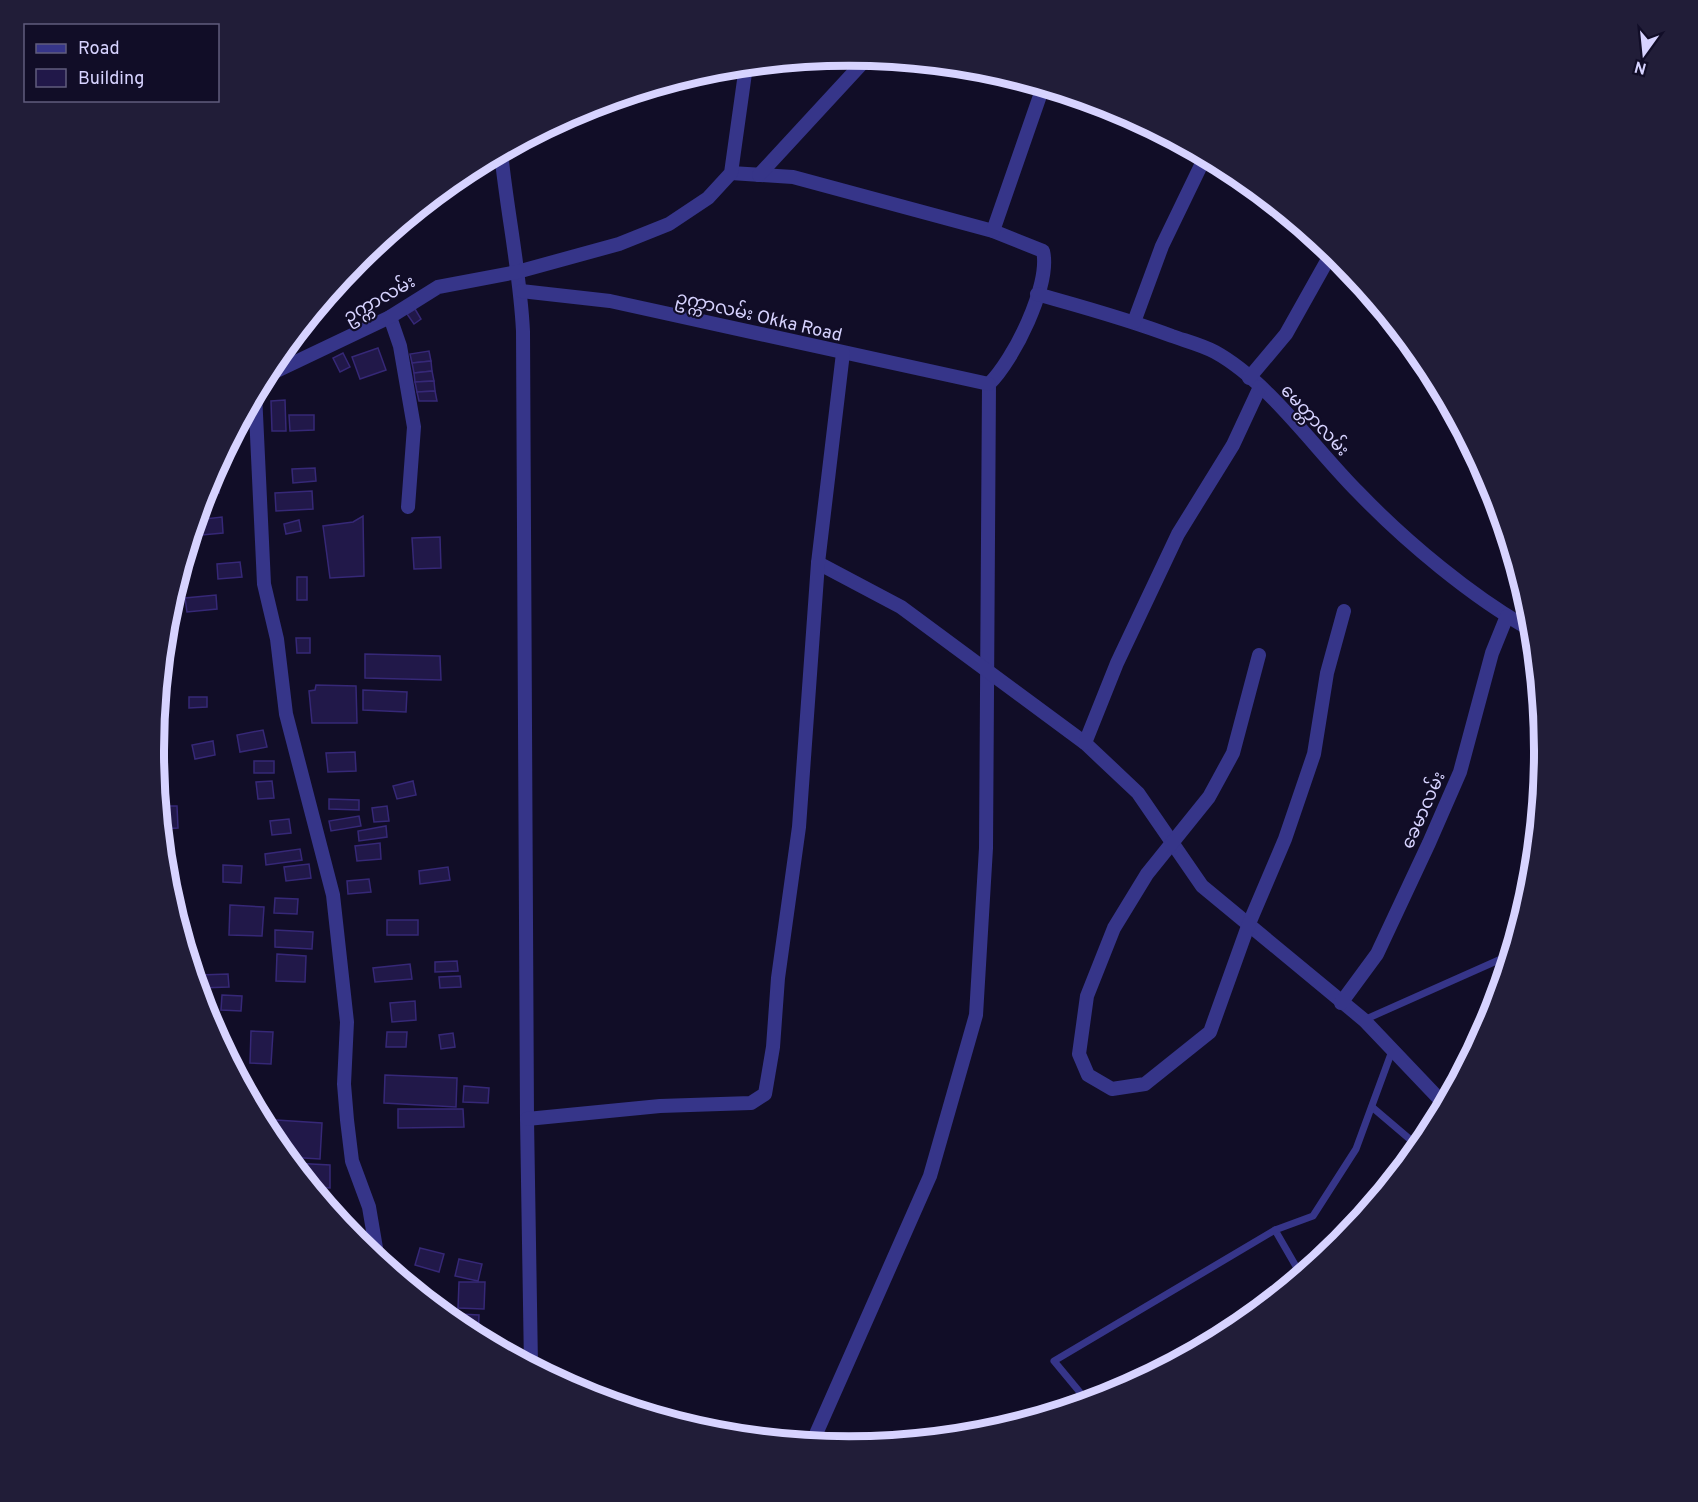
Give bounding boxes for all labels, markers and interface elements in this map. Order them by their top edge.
legend [24,24,219,102]
north arrow [1614,24,1674,84]
text: Road [78,38,120,61]
text: N [1632,55,1649,78]
text: Building [78,68,144,91]
street label: ဥက္ကာလမ်း [338,268,421,331]
street label: ဥက္ကာလမ်း Okka Road [673,284,845,350]
street label: မေတ္တာလမ်း [1273,378,1355,463]
street label: ခေမာလမ်း [1394,767,1452,853]

